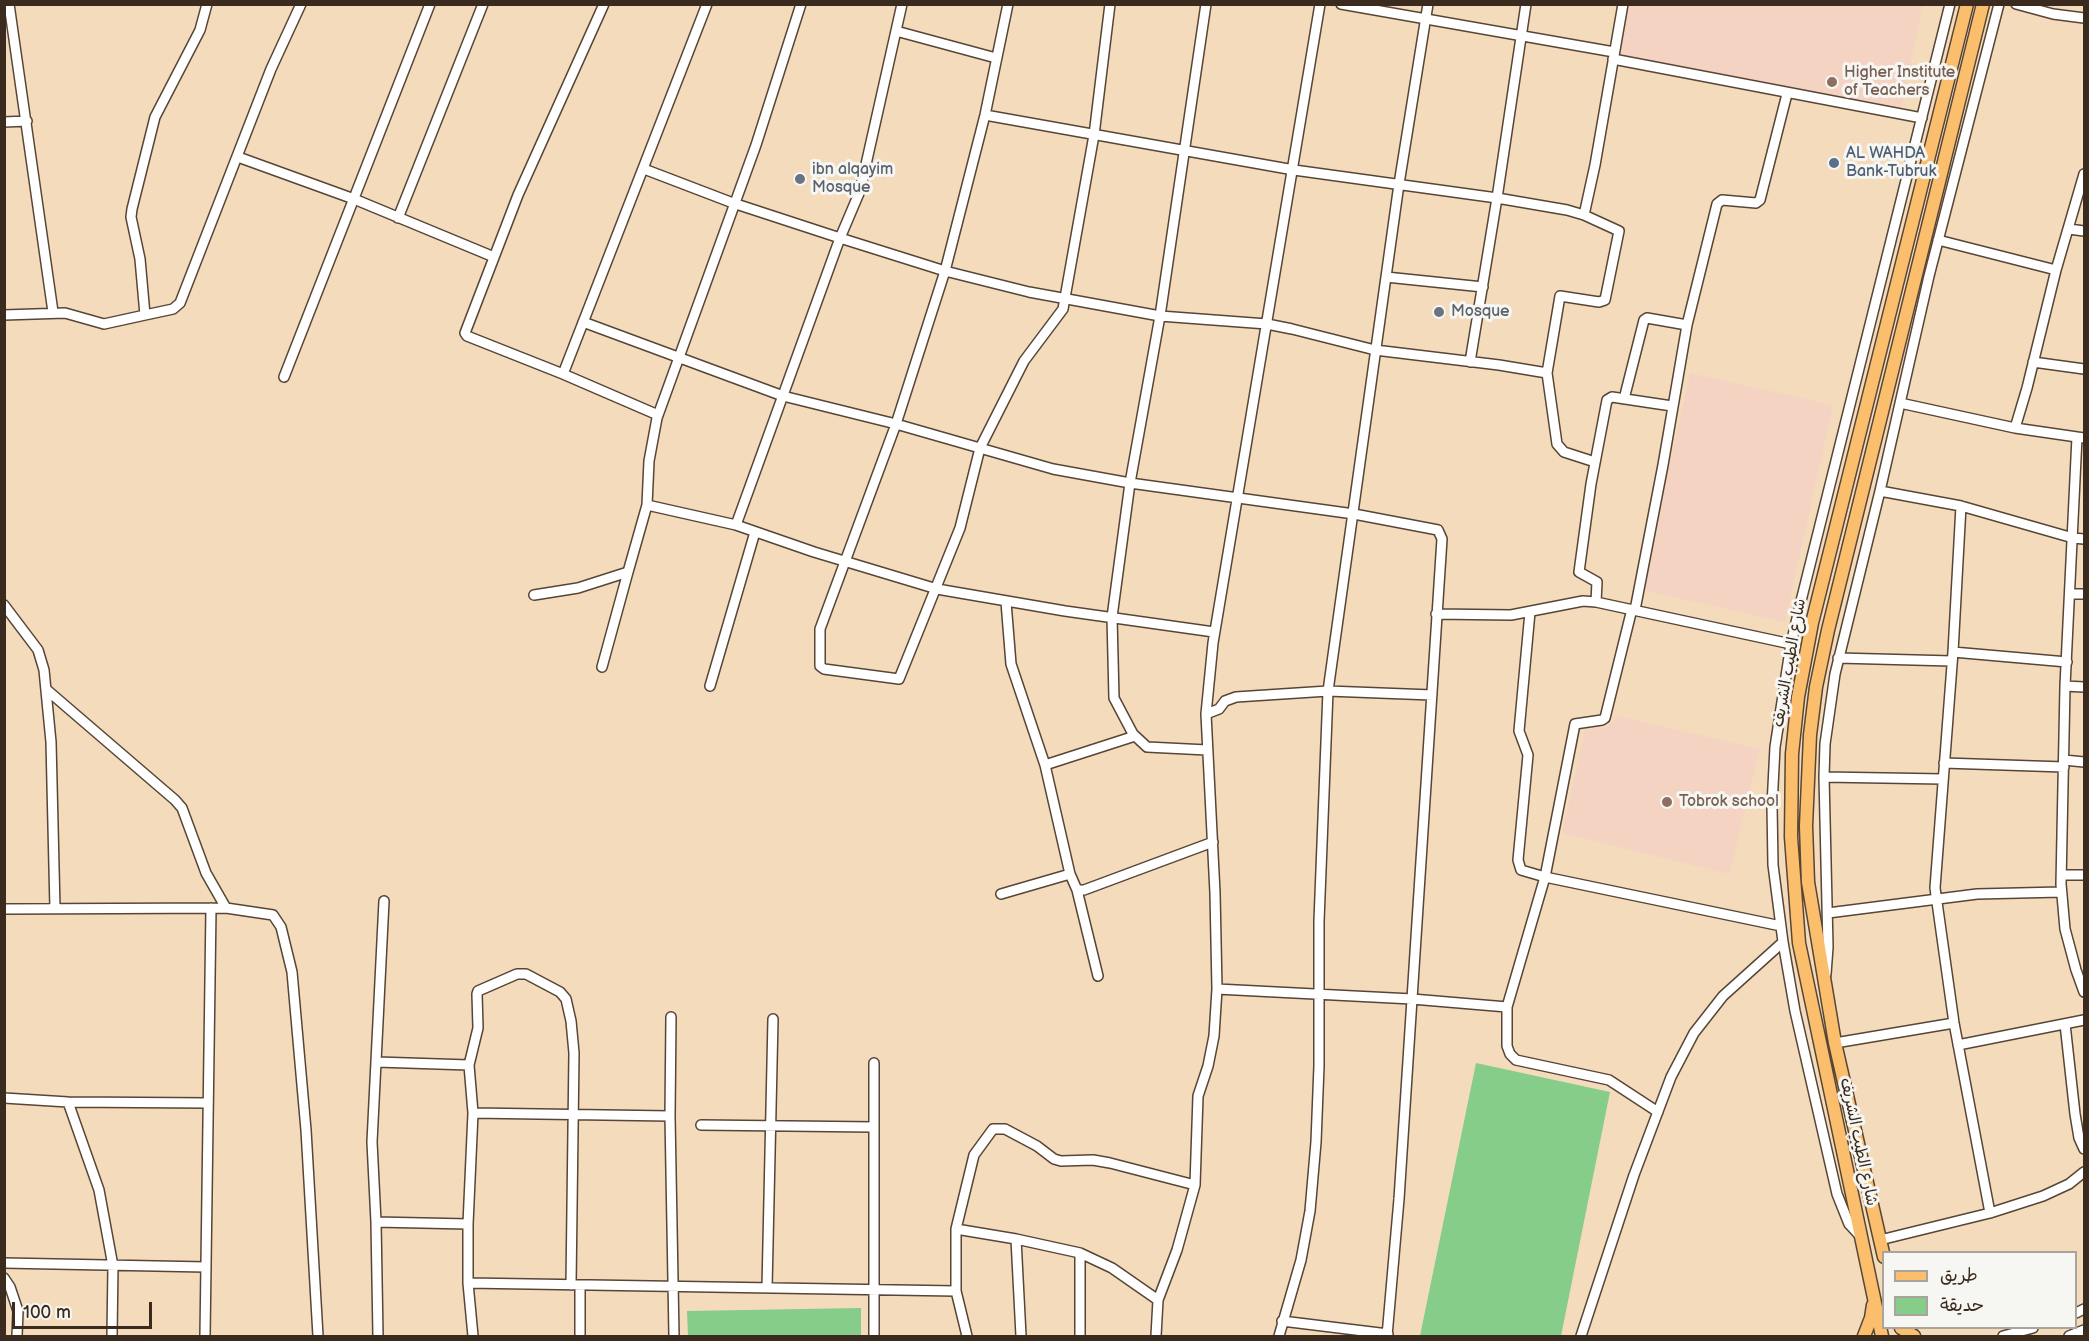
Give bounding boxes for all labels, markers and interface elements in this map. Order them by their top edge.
place label: Higher Institute of Teachers [1844,63,1955,101]
marker: Higher Institute of Teachers [1825,75,1839,89]
place label: AL WAHDA Bank-Tubruk [1846,144,1936,182]
marker: AL WAHDA Bank-Tubruk [1827,156,1841,170]
place label: ibn alqayim Mosque [812,160,893,198]
marker: ibn alqayim Mosque [793,172,807,186]
place label: Mosque [1451,302,1510,322]
marker: Mosque [1432,305,1446,319]
street label: شارع الطيب الشريف [1769,597,1811,729]
place label: Tobrok school [1679,792,1779,812]
marker: Tobrok school [1660,795,1674,809]
street label: شارع الطيب الشريف [1835,1076,1881,1208]
legend [1882,1251,2077,1329]
text: طريق [1940,1265,1978,1286]
scale bar [15,1290,154,1328]
text: حديقة [1940,1295,1984,1316]
text: 100 m [23,1302,71,1323]

